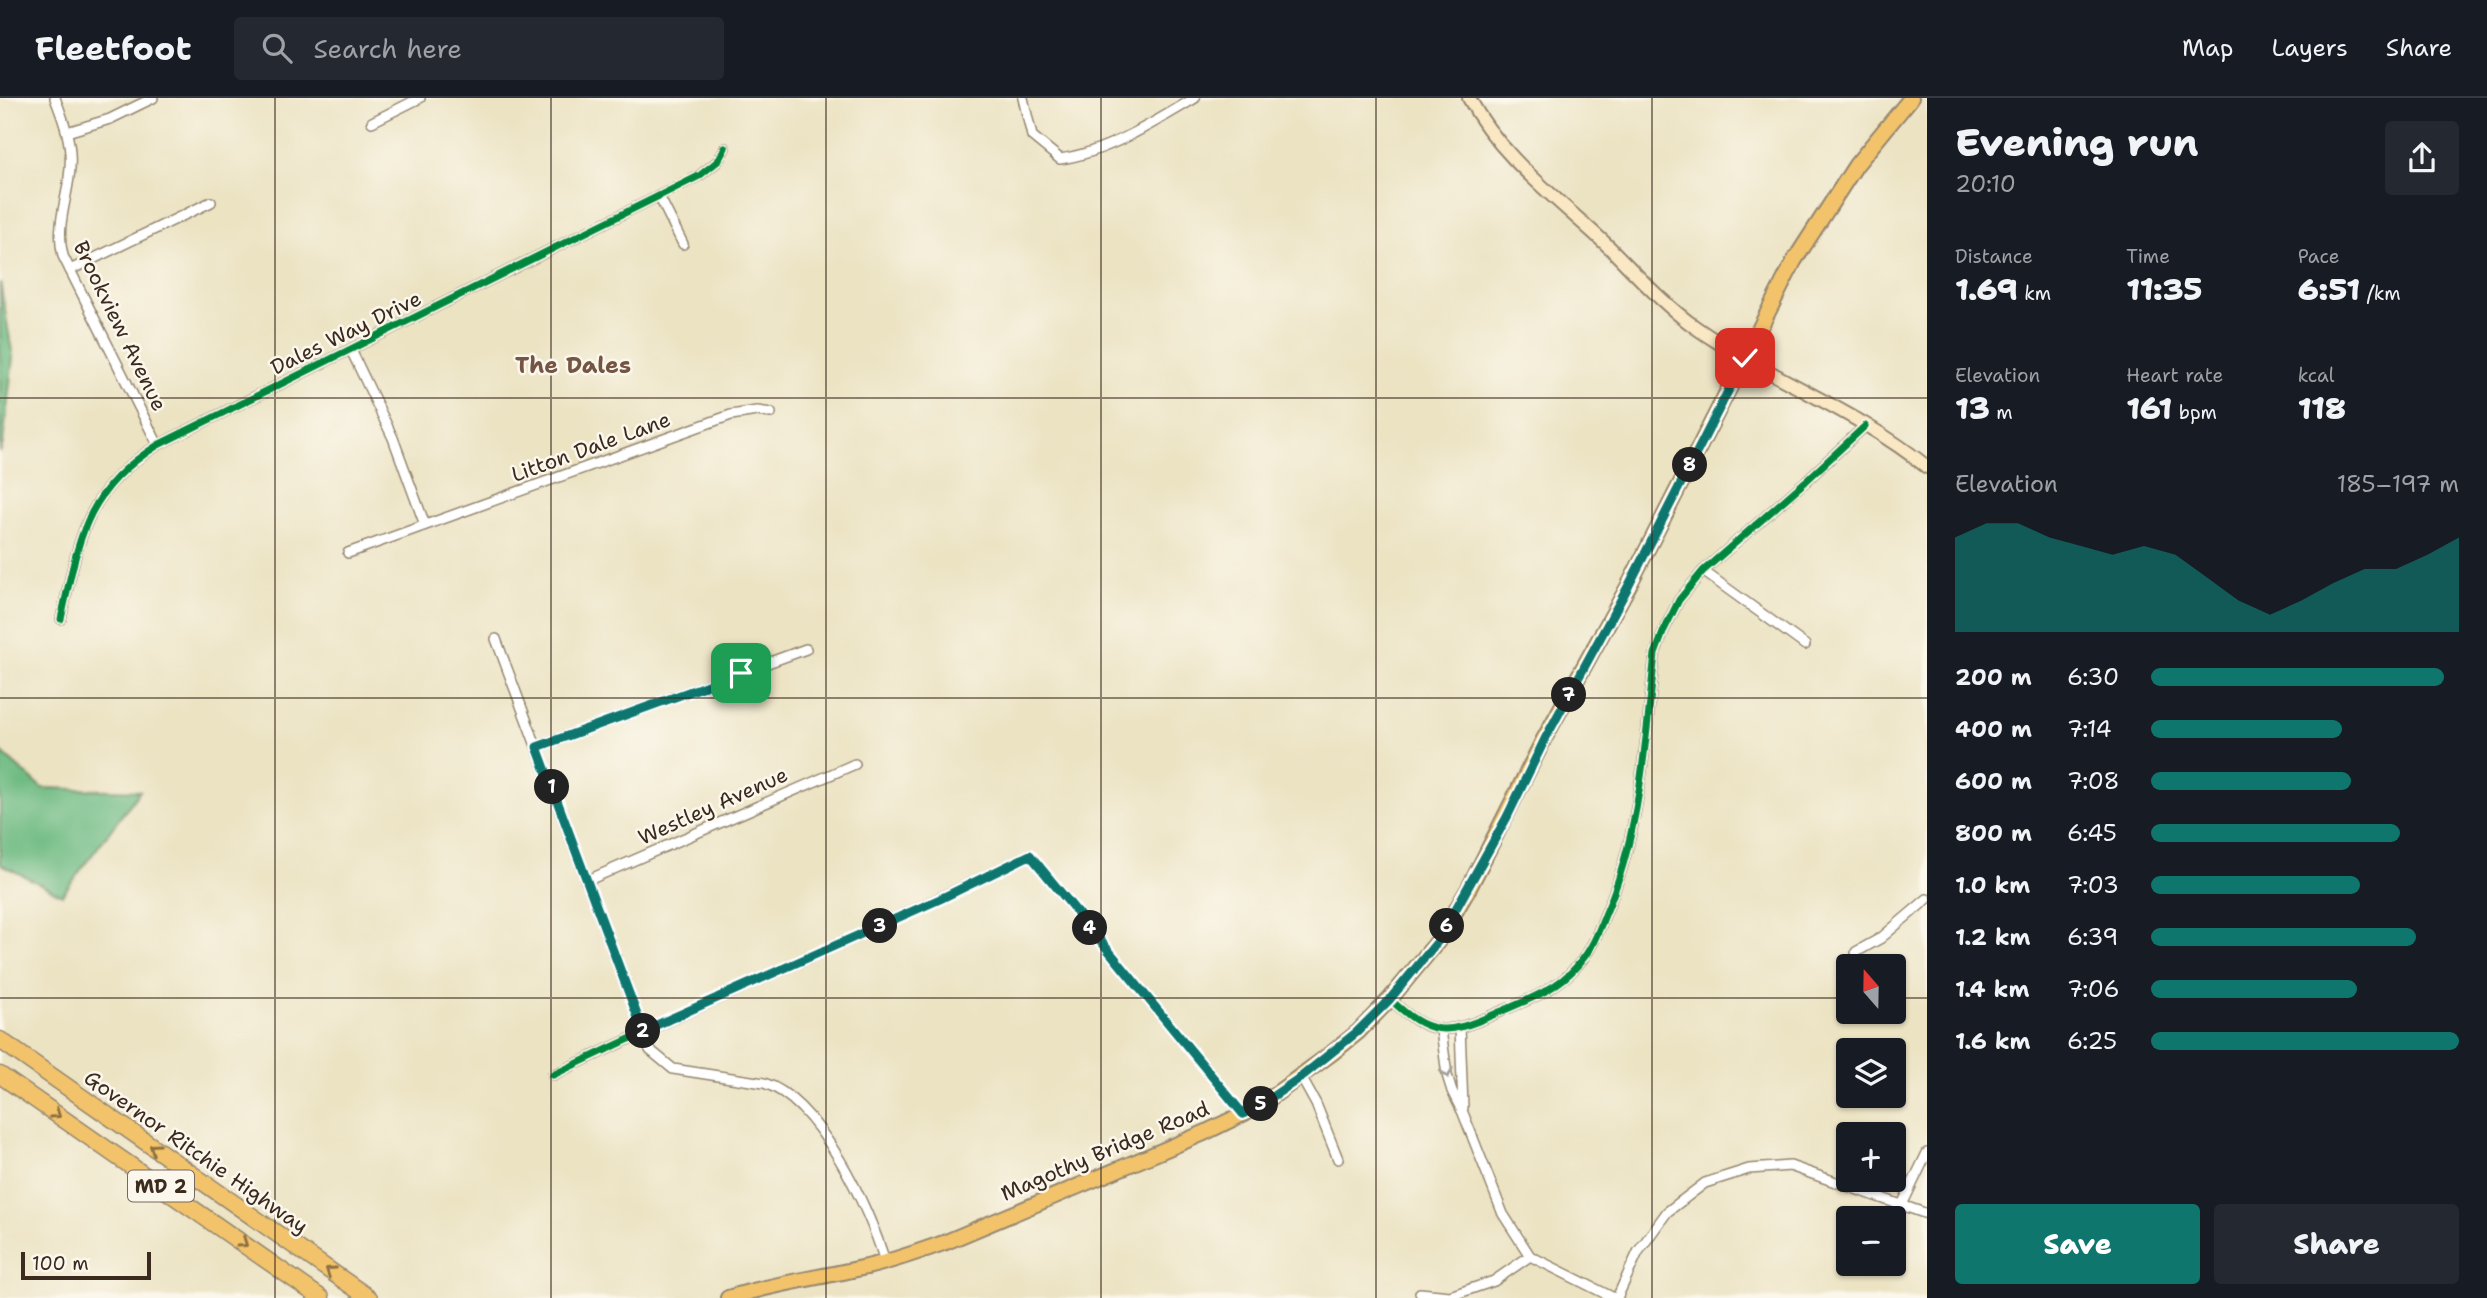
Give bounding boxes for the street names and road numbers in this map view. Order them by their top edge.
street label: Brookview Avenue [67,236,173,416]
street label: Dales Way Drive [266,284,426,382]
street label: Litton Dale Lane [508,405,674,489]
street label: Westley Avenue [634,760,792,852]
street label: Governor Ritchie Highway [78,1064,314,1240]
street label: Magothy Bridge Road [996,1094,1214,1208]
road number: MD 2 [128,1170,194,1202]

